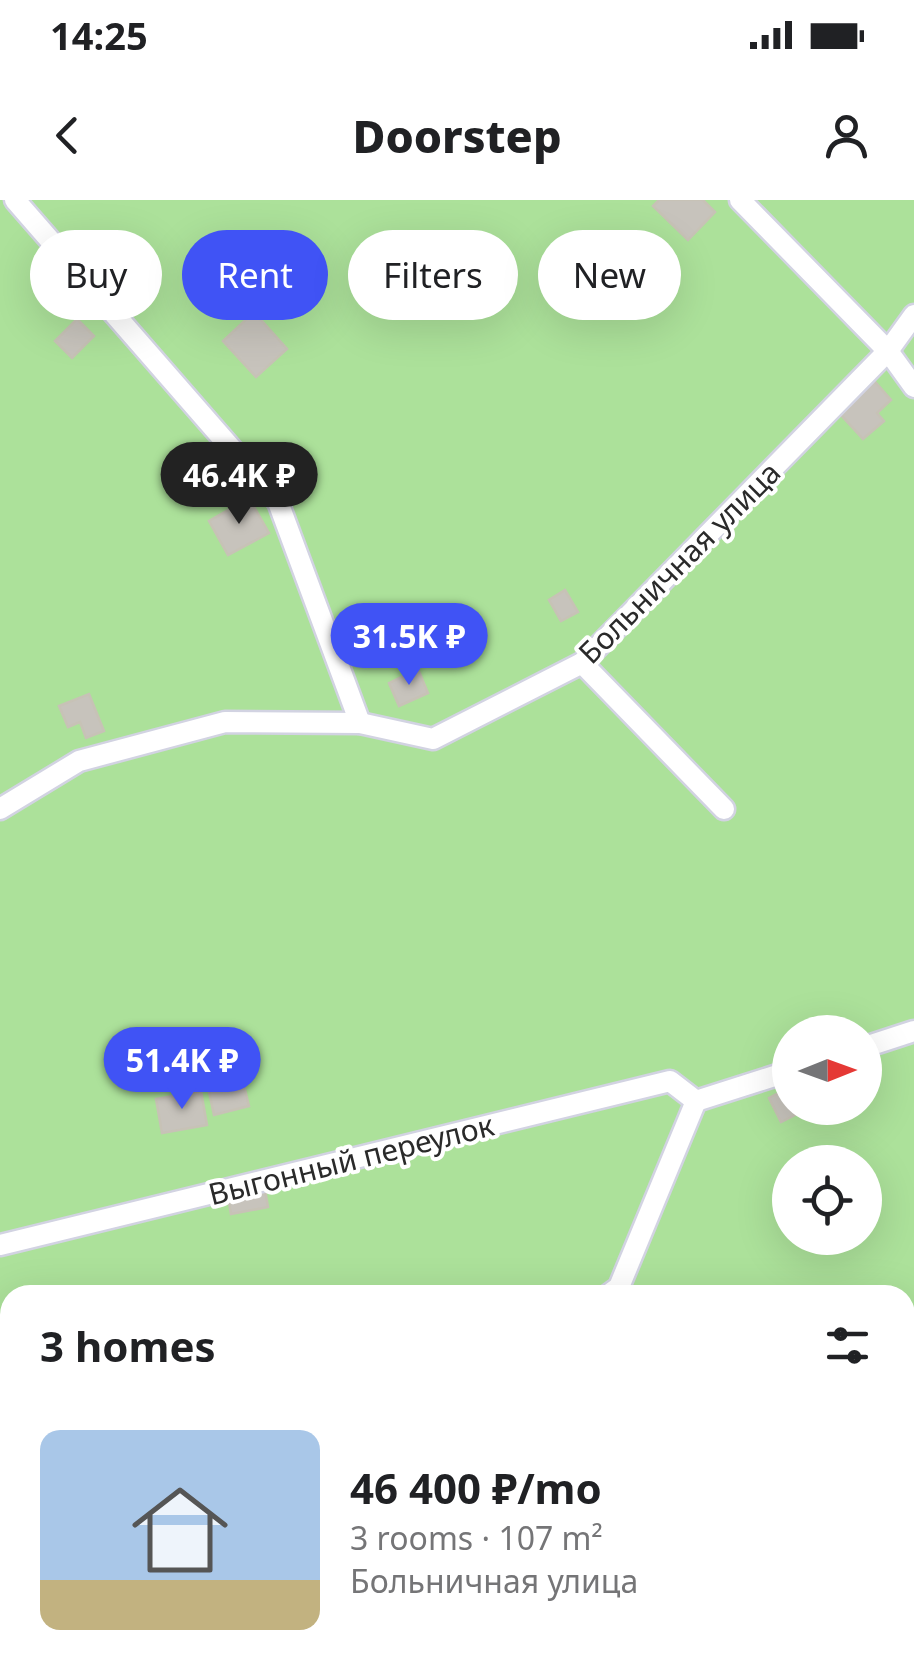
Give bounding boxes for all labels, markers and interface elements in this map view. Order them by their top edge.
text: 14:25 [50,9,148,61]
text: Doorstep [352,105,562,166]
icon: back [40,108,95,163]
icon: person [819,108,874,163]
chip: Buy [30,230,162,320]
chip: Rent [182,230,328,320]
chip: Filters [348,230,518,320]
chip: New [538,230,681,320]
pin: 46.4K ₽ [147,442,331,527]
street label: Больничная улица [569,452,789,672]
text: 46.4K ₽ [183,453,295,496]
pin: 31.5K ₽ [317,603,501,688]
text: 31.5K ₽ [353,614,465,657]
north arrow [772,1015,882,1125]
map controls [772,1015,882,1255]
pin: 51.4K ₽ [90,1027,274,1112]
text: 51.4K ₽ [126,1038,238,1081]
street label: Выгонный переулок [204,1104,498,1214]
button: locate [772,1145,882,1255]
text: 3 homes [40,1317,216,1374]
icon: filters [820,1318,875,1373]
text: 46 400 ₽/mo [350,1459,602,1516]
icon: home [120,1470,240,1590]
text: 3 rooms · 107 m² [350,1516,603,1559]
text: Больничная улица [350,1559,638,1602]

